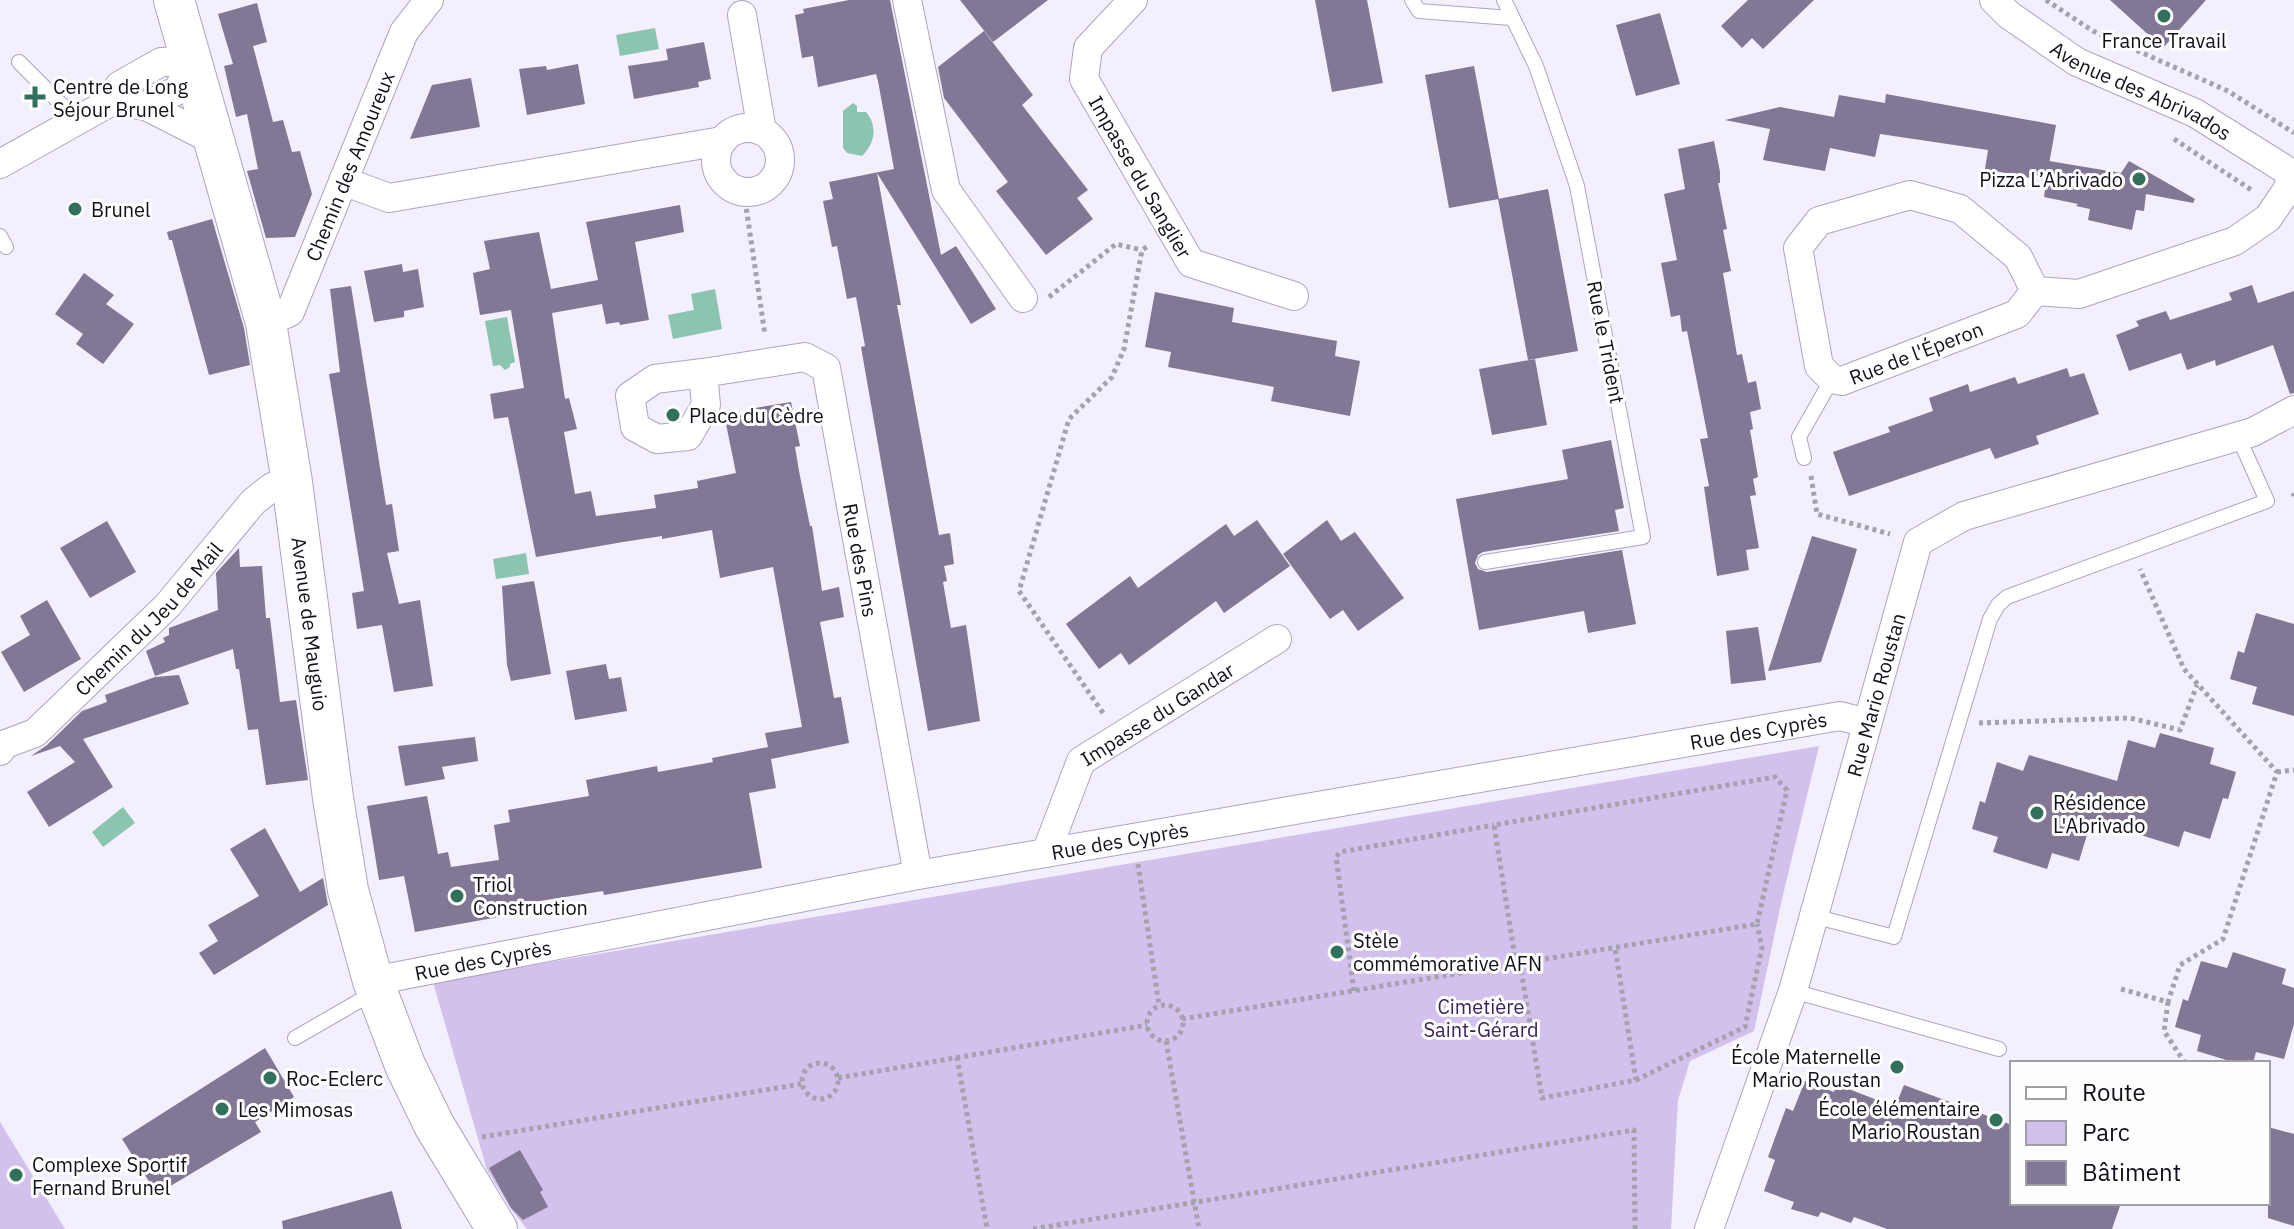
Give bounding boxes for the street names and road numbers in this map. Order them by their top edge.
street label: Avenue des Abrivados [2045,34,2237,146]
street label: Chemin des Amoureux [299,67,400,265]
street label: Impasse du Sanglier [1083,90,1199,263]
street label: Rue le Trident [1581,278,1631,406]
street label: Rue de l'Éperon [1845,315,1987,391]
street label: Rue des Pins [837,501,884,619]
street label: Avenue de Mauguio [286,535,335,712]
street label: Chemin du Jeu de Mail [69,536,228,701]
street label: Rue Mario Roustan [1840,610,1911,780]
street label: Impasse du Gandar [1075,656,1239,772]
street label: Rue des Cyprès [1688,705,1829,755]
street label: Rue des Cyprès [1049,815,1191,865]
street label: Rue des Cyprès [412,933,554,986]

